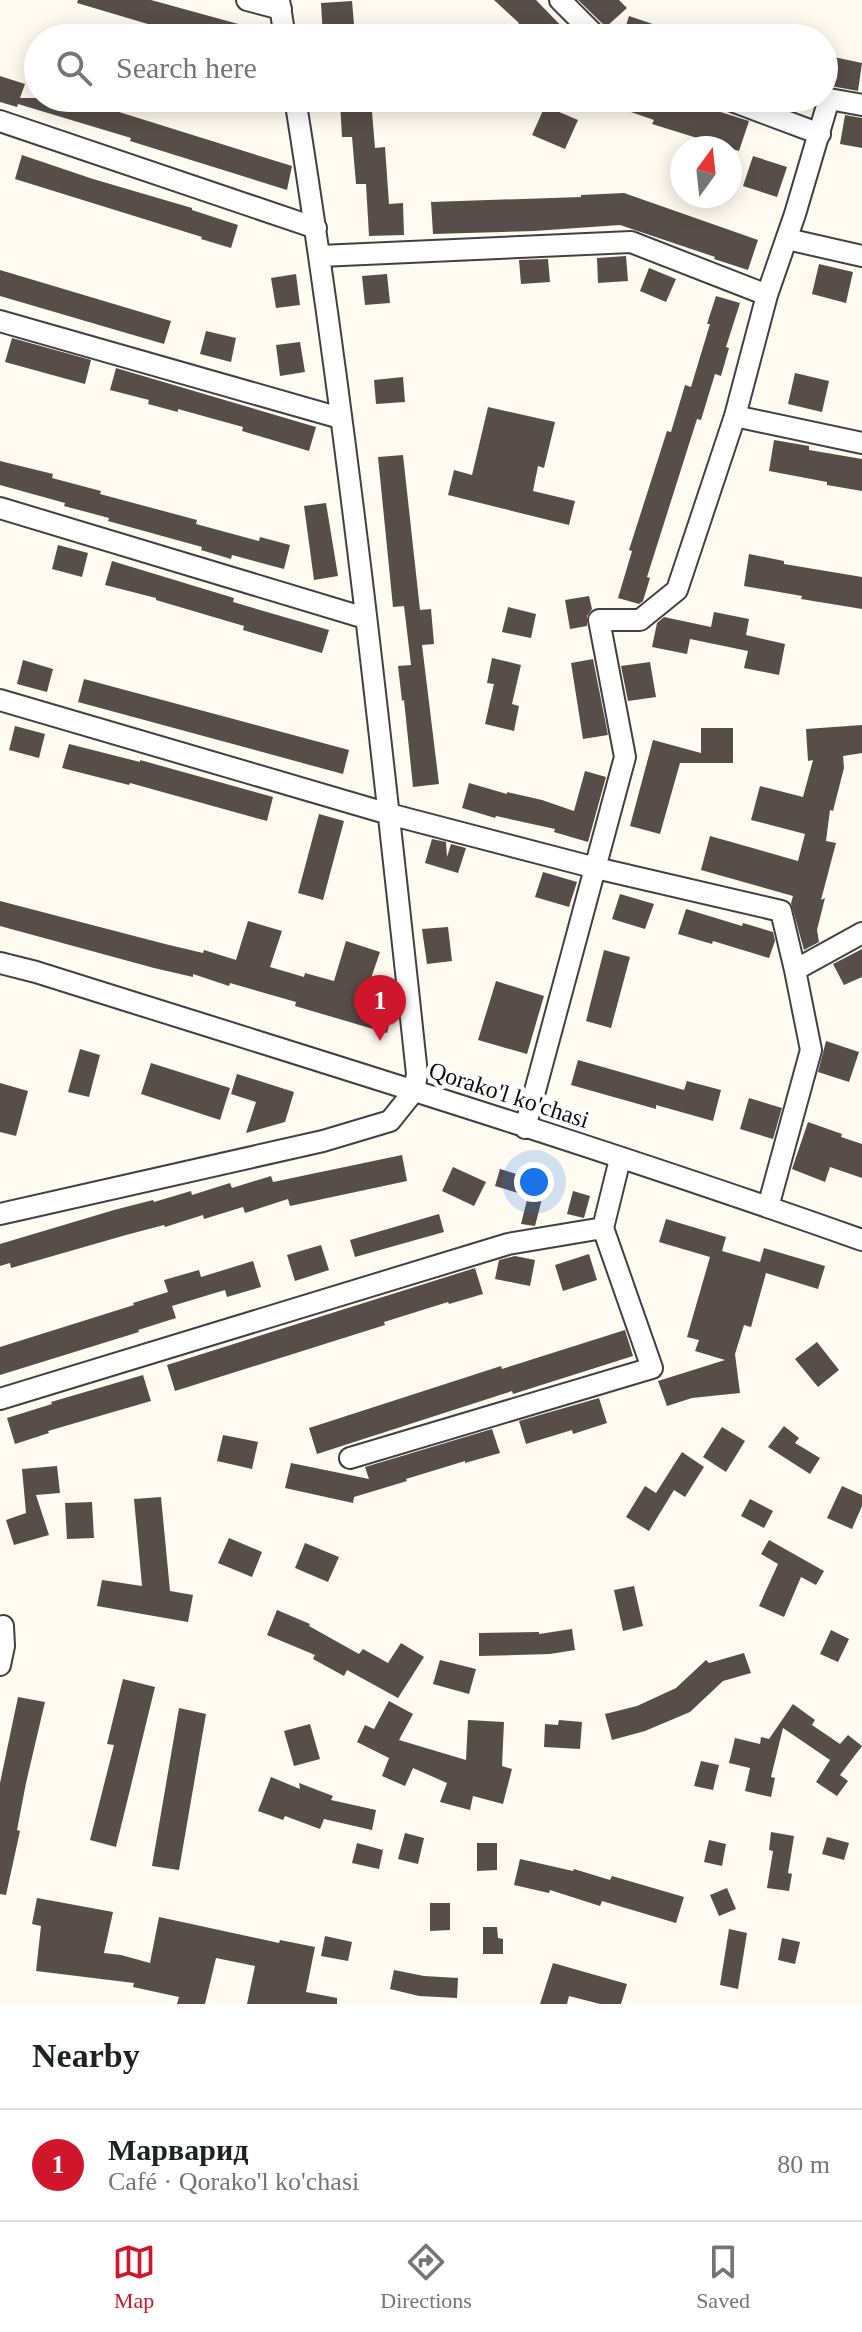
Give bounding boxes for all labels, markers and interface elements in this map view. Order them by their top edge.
search box [24,24,838,112]
icon: search [52,46,96,90]
text: Search here [116,51,257,84]
north arrow [670,136,742,208]
pin: 1 [354,975,406,1041]
street label: Qorako'l ko'chasi [426,1057,593,1133]
your location [514,1162,554,1202]
text: Nearby [32,2037,140,2074]
text: Марварид [108,2133,248,2166]
text: 1 [52,2150,65,2179]
text: 80 m [777,2150,830,2179]
text: Café · Qorako'l ko'chasi [108,2167,359,2196]
tab: Map [112,2240,156,2314]
tab: Directions [380,2240,472,2314]
tab: Saved [696,2240,750,2314]

